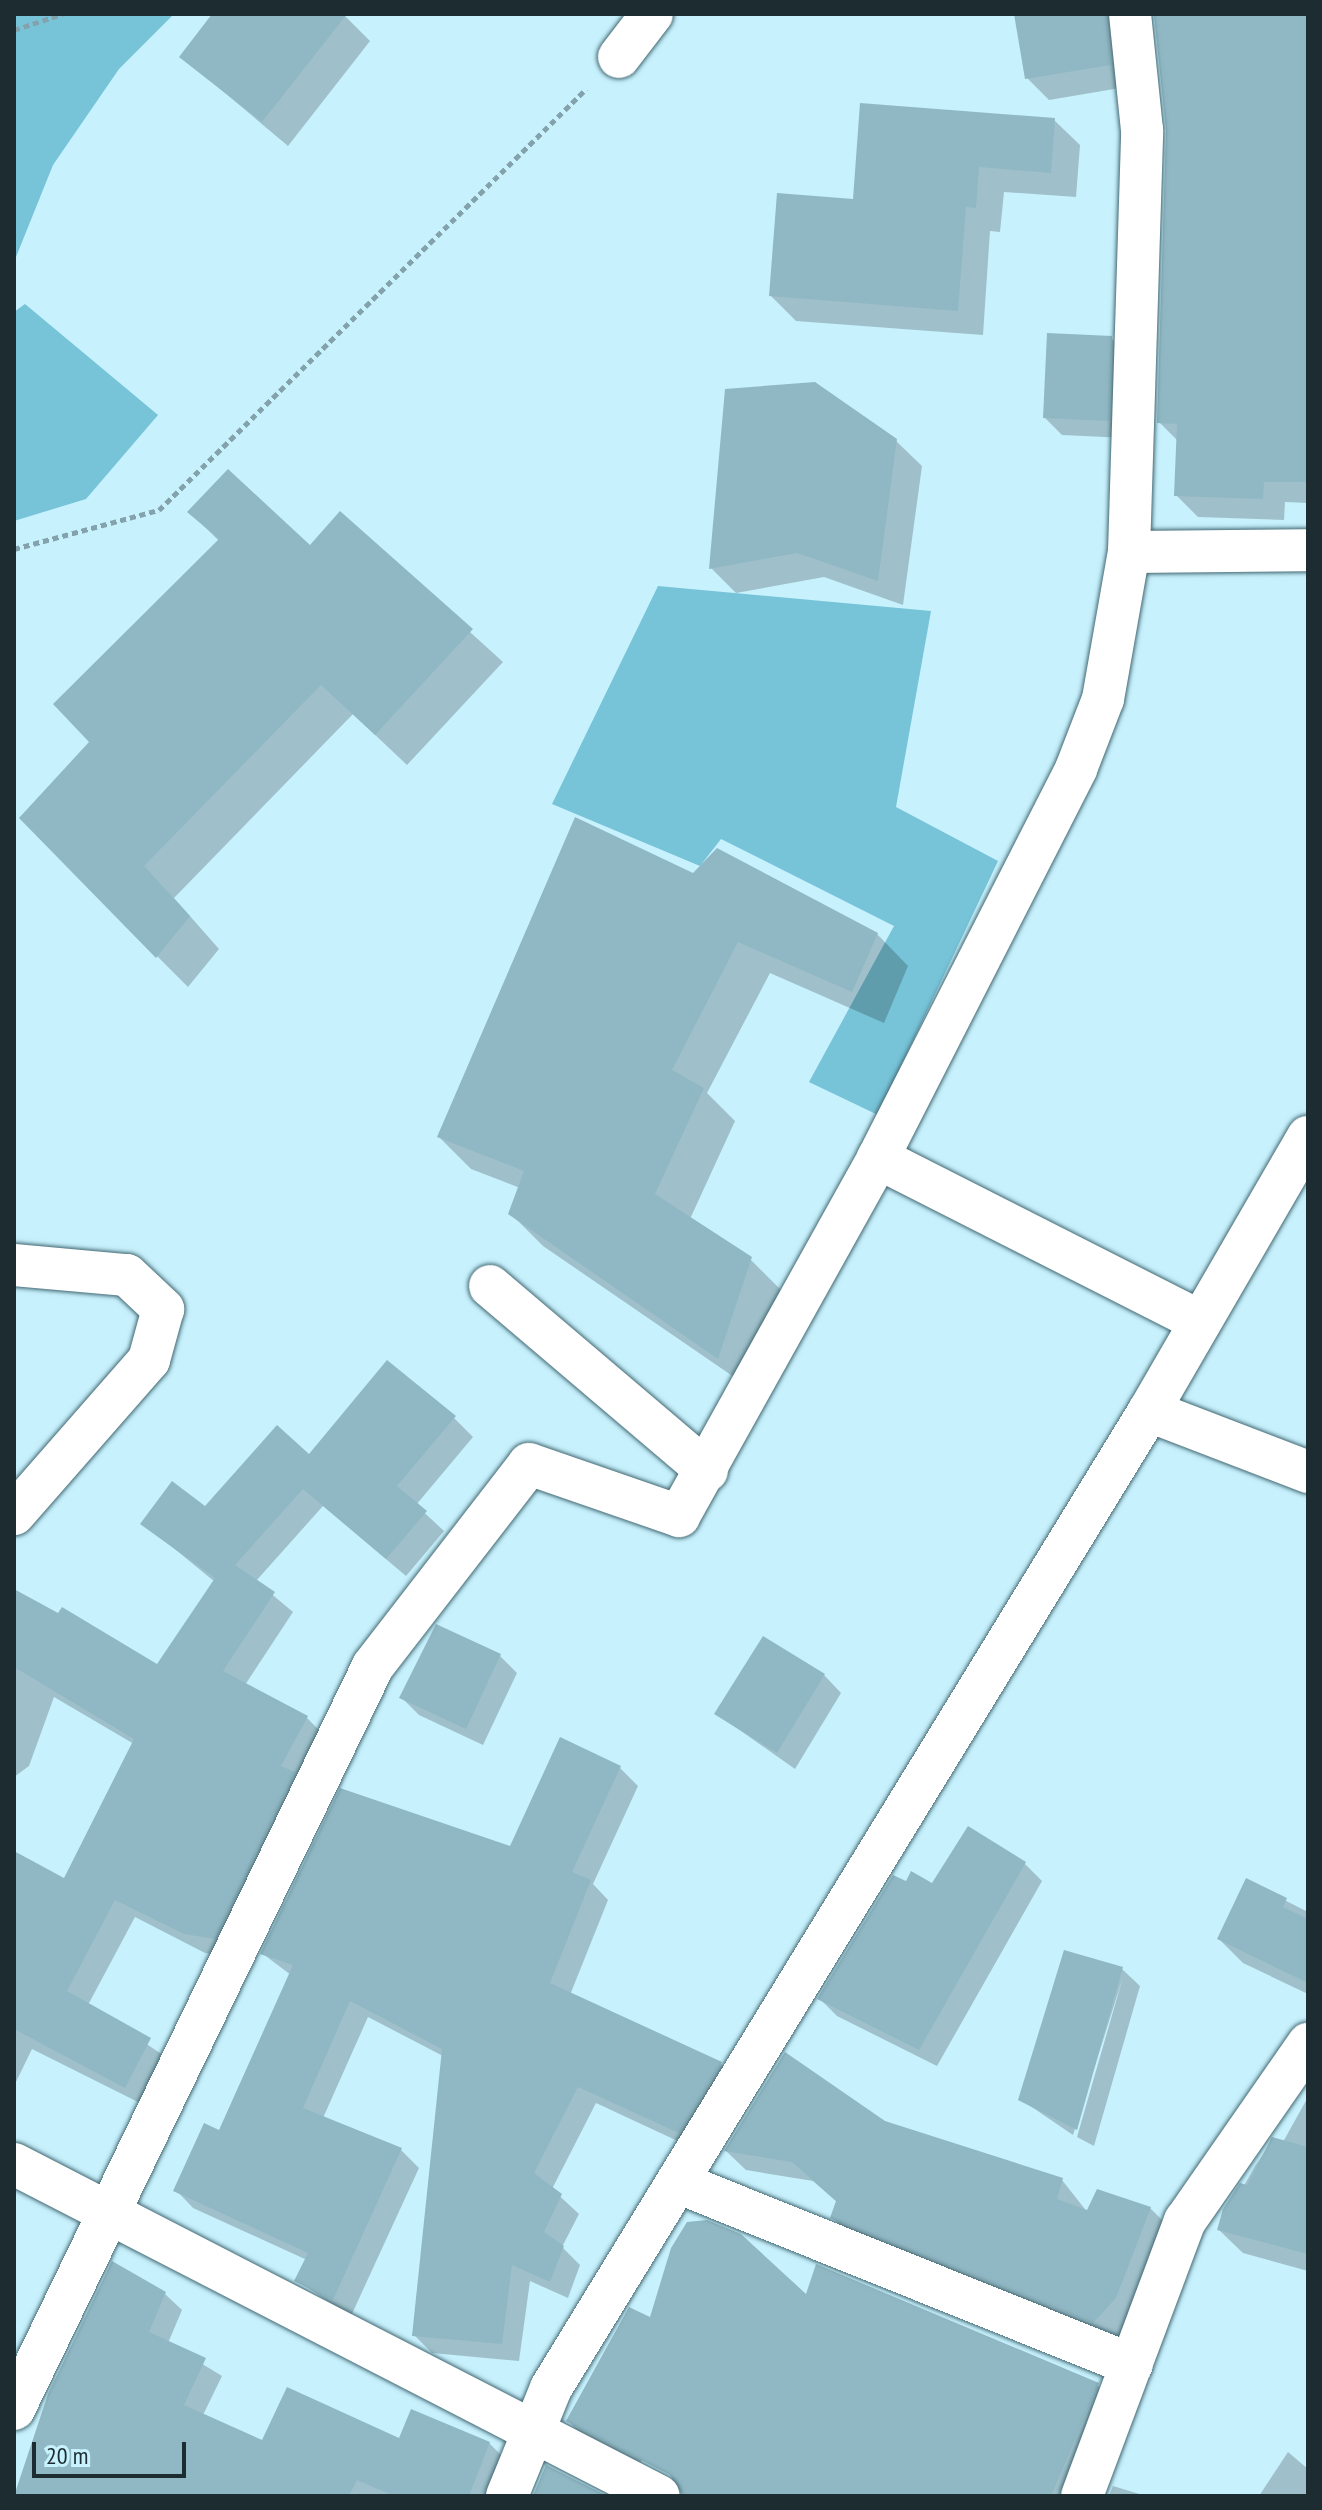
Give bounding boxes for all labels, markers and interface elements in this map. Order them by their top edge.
scale bar [36,2426,190,2476]
text: 20 m [46,2440,88,2471]

